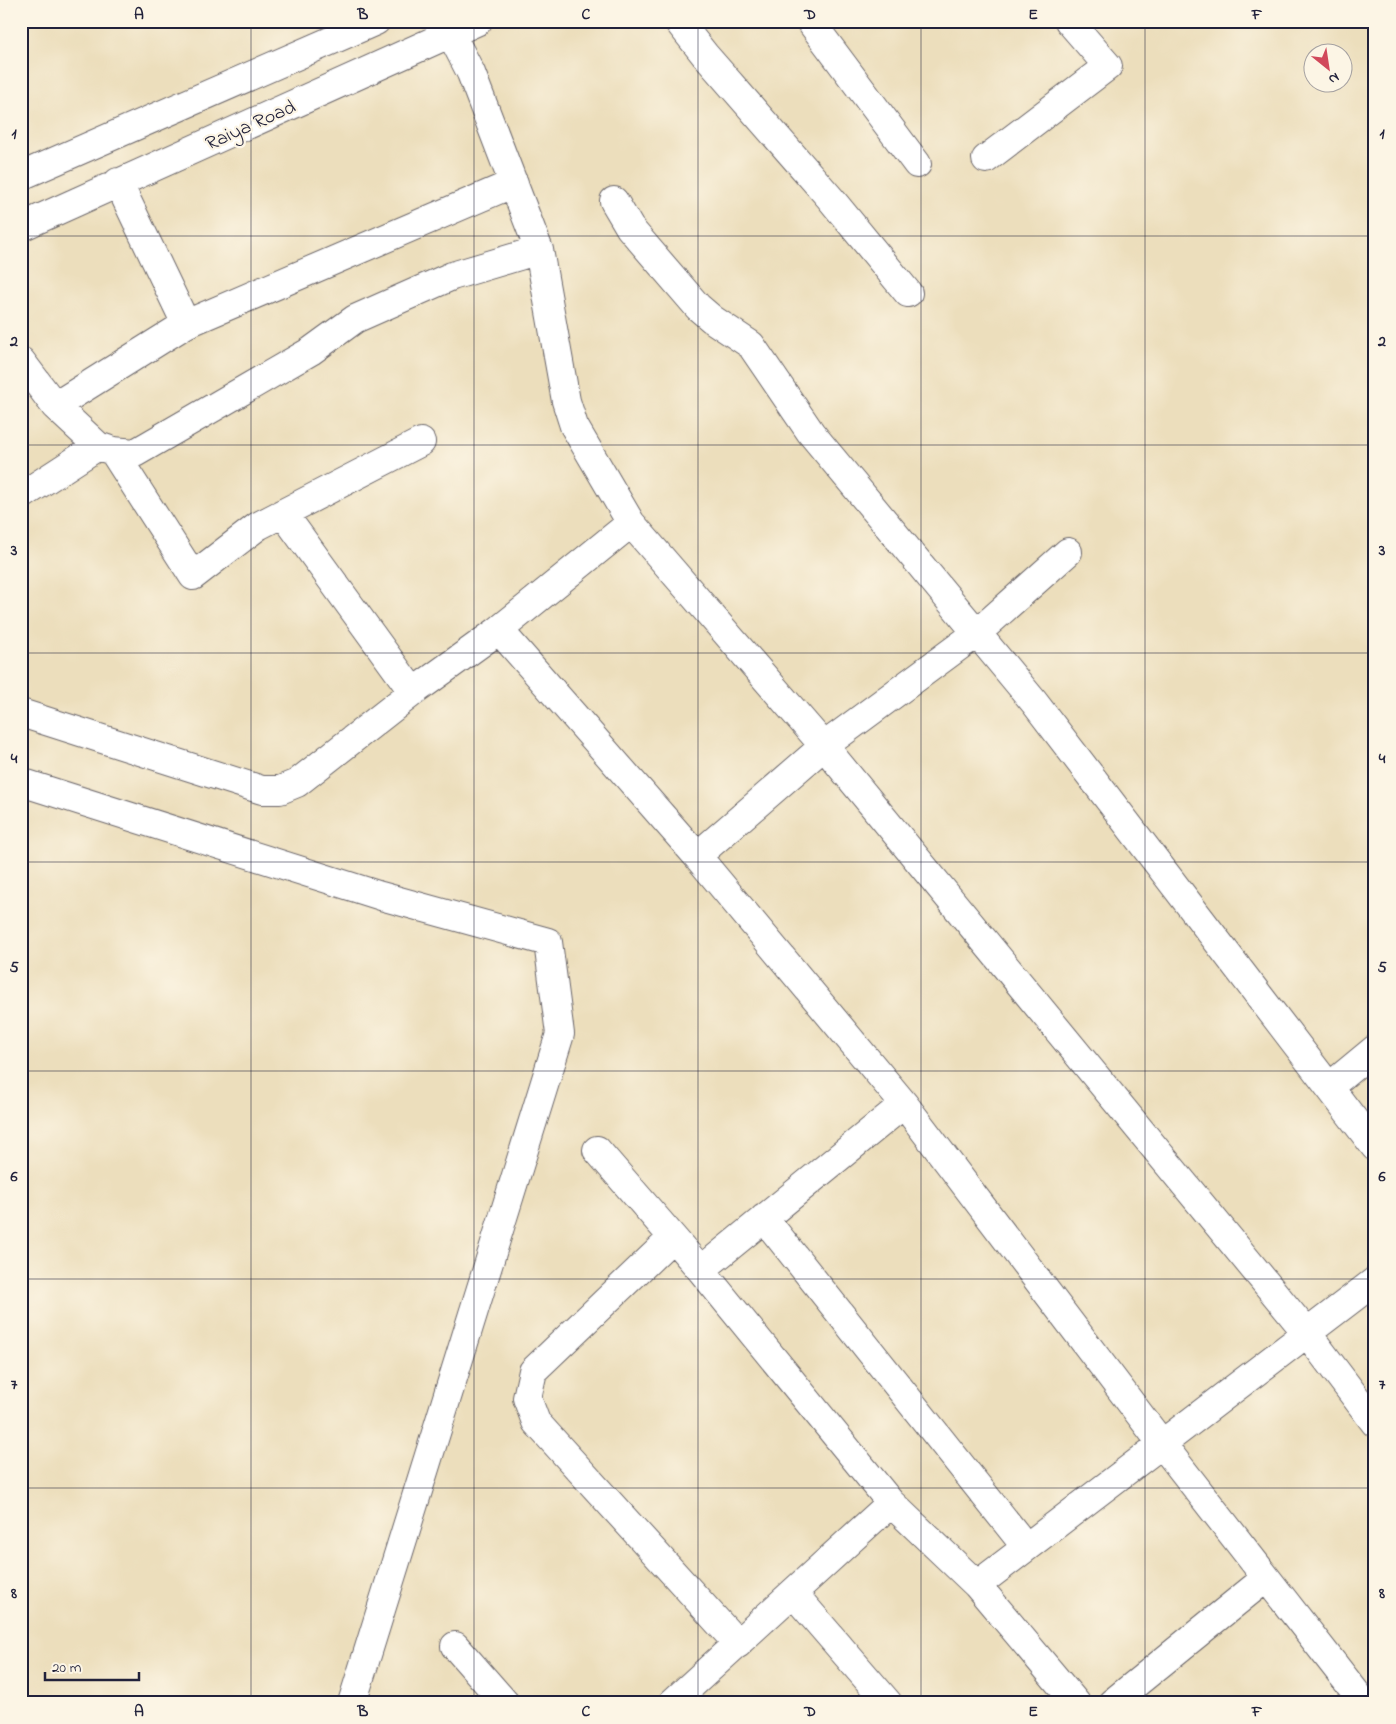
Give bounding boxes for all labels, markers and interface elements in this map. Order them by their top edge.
text: A [134,3,144,27]
text: B [357,3,369,27]
text: C [582,3,591,27]
text: D [803,3,816,27]
text: E [1028,3,1038,27]
text: F [1251,3,1263,27]
north arrow [1304,42,1354,92]
text: N [1324,67,1343,89]
street label: Raiya Road [201,94,301,159]
text: 1 [11,122,17,146]
text: 1 [1379,122,1385,146]
text: 2 [9,330,18,354]
text: 2 [1377,330,1386,354]
text: 3 [10,539,18,563]
text: 3 [1378,539,1386,563]
text: 4 [10,747,18,771]
text: 4 [1378,747,1386,771]
text: 5 [9,956,19,980]
text: 5 [1377,956,1387,980]
text: 6 [9,1165,18,1189]
text: 6 [1377,1165,1386,1189]
text: 7 [11,1373,18,1397]
text: 7 [1379,1373,1386,1397]
text: 8 [10,1582,17,1606]
text: 8 [1378,1582,1385,1606]
scale bar [45,1649,139,1681]
text: 20 m [52,1657,82,1679]
text: A [134,1700,144,1724]
text: B [357,1700,369,1724]
text: C [582,1700,591,1724]
text: D [803,1700,816,1724]
text: E [1028,1700,1038,1724]
text: F [1251,1700,1263,1724]

